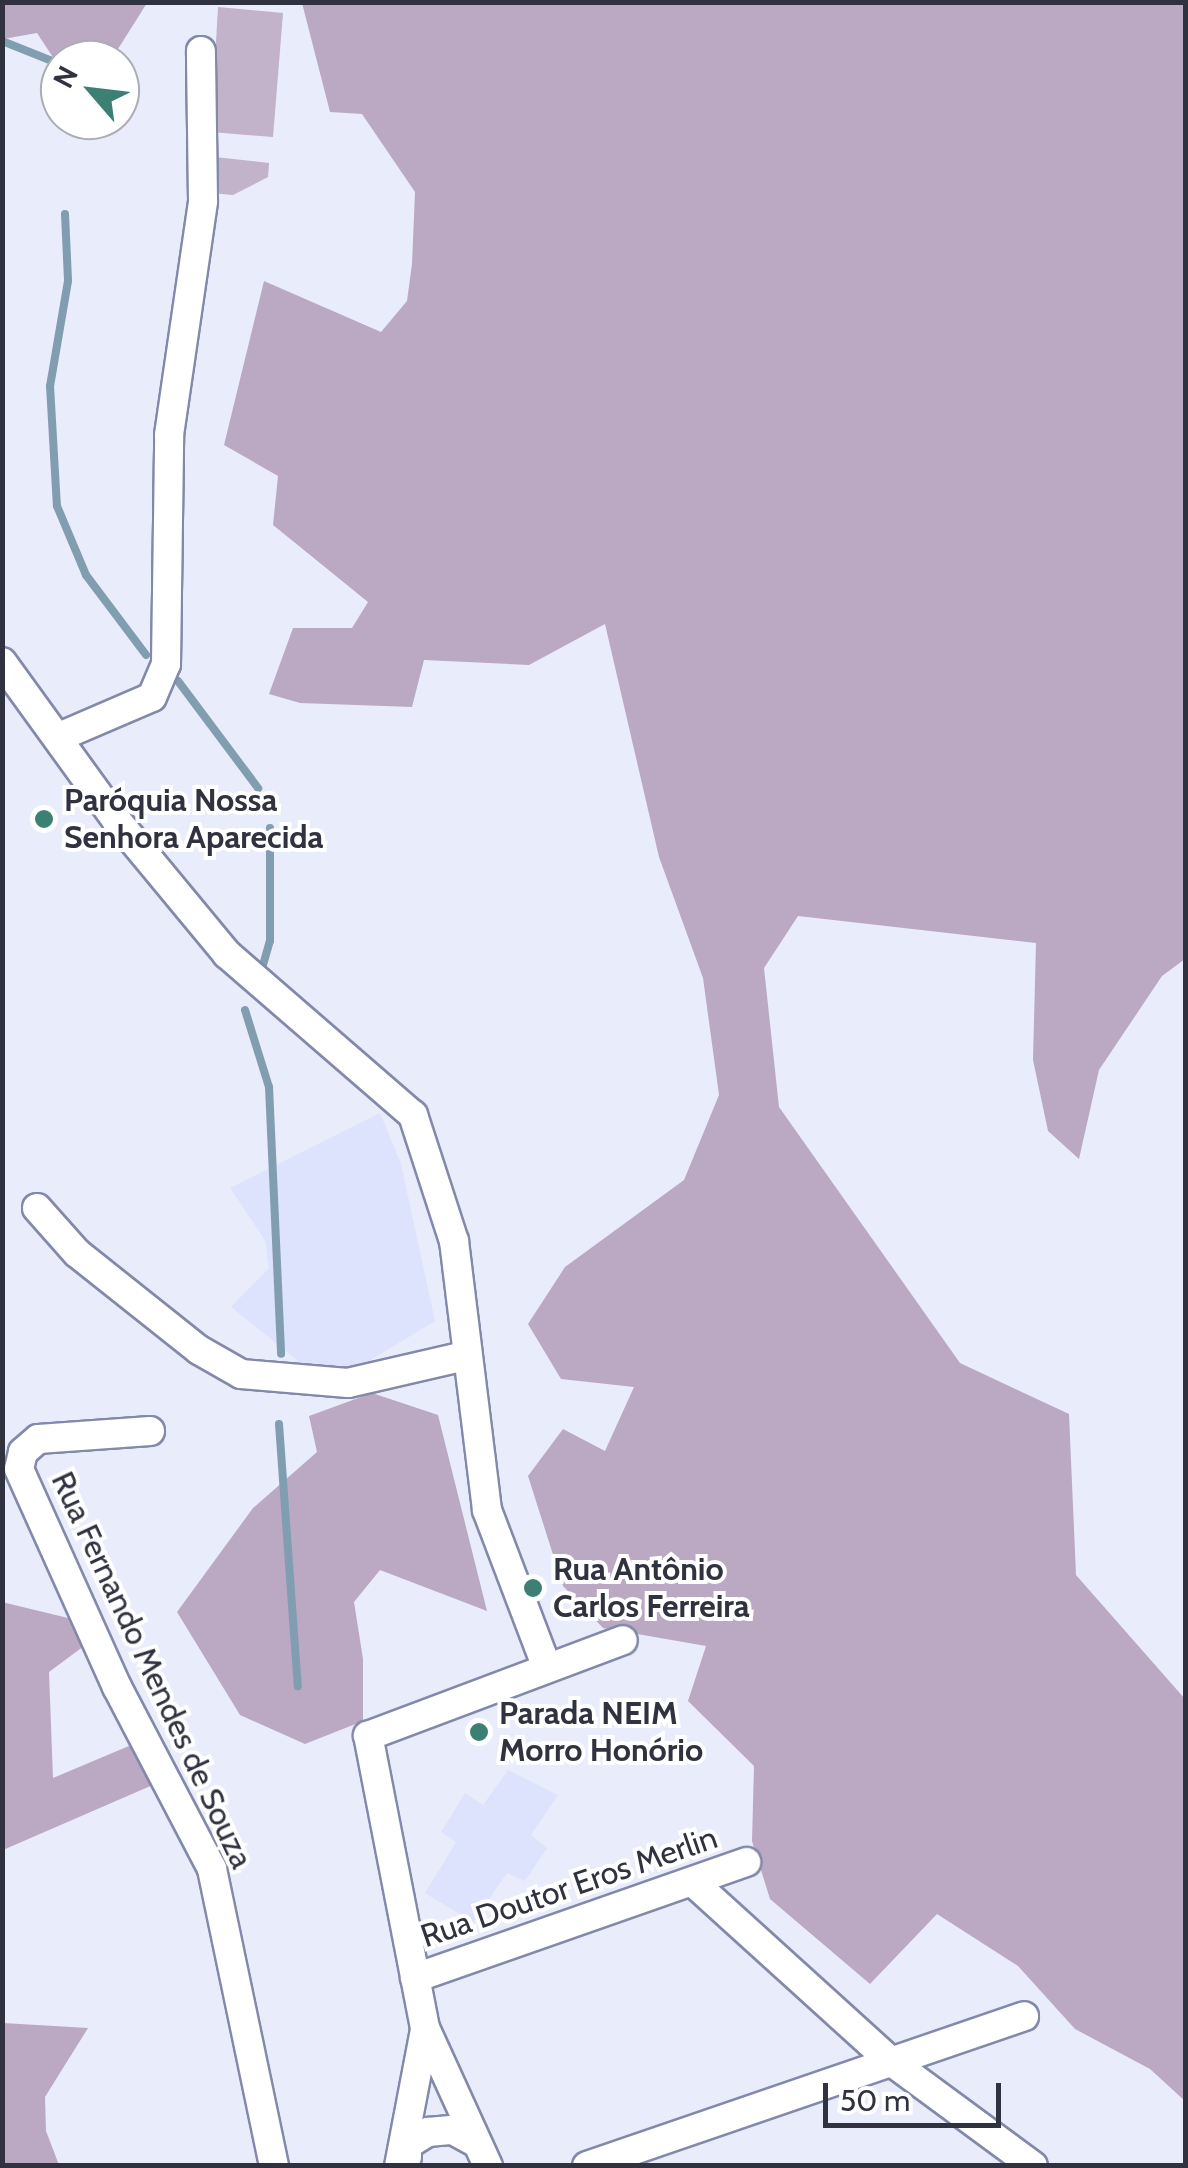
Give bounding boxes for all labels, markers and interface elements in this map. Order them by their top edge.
north arrow [40,40,140,140]
text: N [46,60,85,94]
place label: Paróquia Nossa Senhora Aparecida [64,782,324,857]
marker: Paróquia Nossa Senhora Aparecida [33,808,55,830]
street label: Rua Fernando Mendes de Souza [43,1466,261,1874]
place label: Rua Antônio Carlos Ferreira [553,1551,750,1626]
marker: Rua Antônio Carlos Ferreira [522,1577,544,1599]
place label: Parada NEIM Morro Honório [499,1695,703,1770]
marker: Parada NEIM Morro Honório [468,1721,490,1743]
street label: Rua Doutor Eros Merlin [416,1818,722,1956]
scale bar [828,2063,1006,2125]
text: 50 m [840,2082,910,2119]

